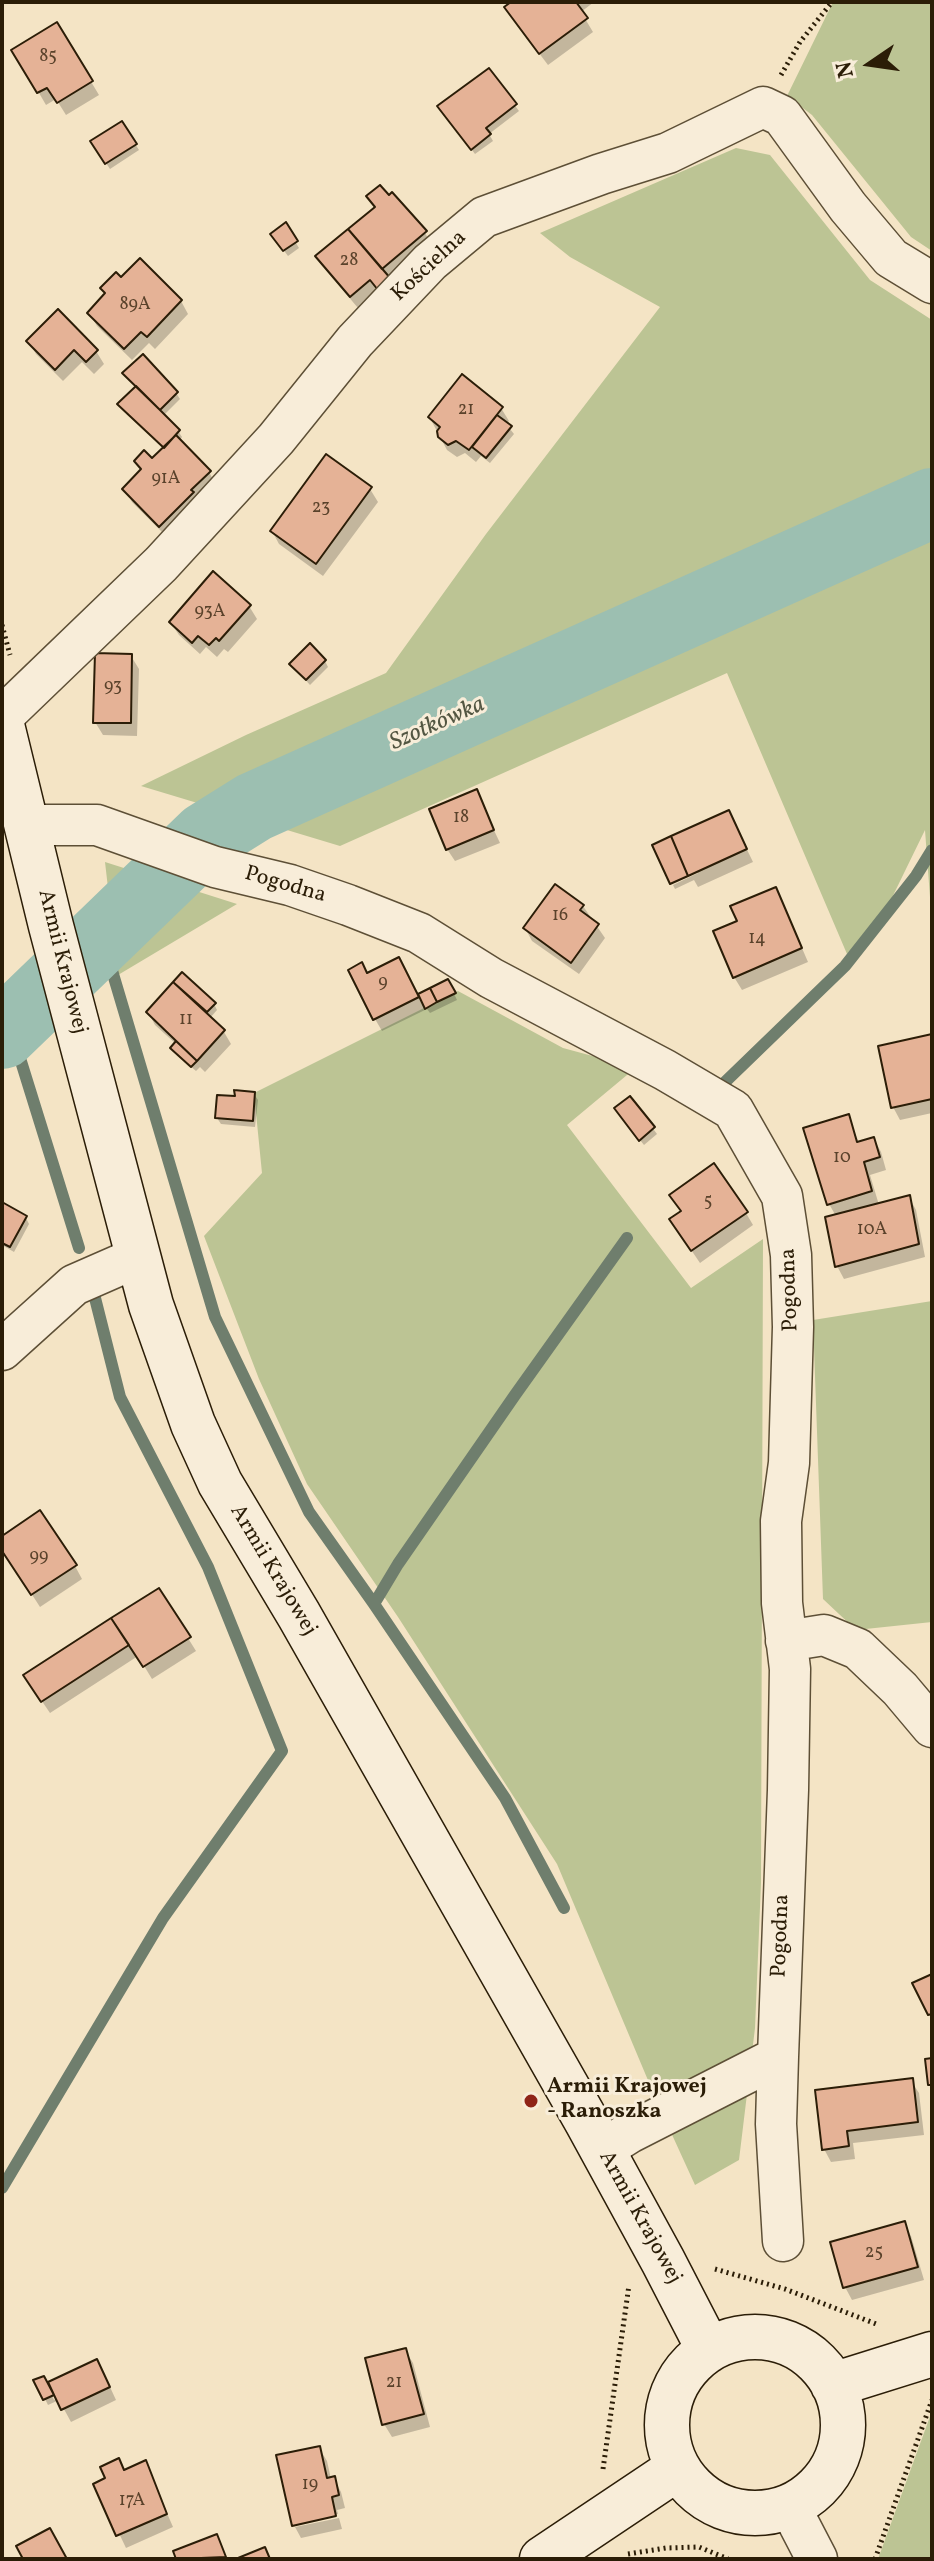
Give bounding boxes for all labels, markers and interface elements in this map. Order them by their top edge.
north arrow [830,24,910,104]
house number: 85 [39,47,57,69]
text: N [829,58,863,81]
street label: Kościelna [387,226,473,308]
house number: 28 [340,251,358,273]
house number: 89A [119,295,151,317]
house number: 21 [458,400,474,422]
house number: 91A [152,469,180,491]
house number: 23 [312,498,330,520]
house number: 93A [195,602,225,624]
house number: 93 [104,677,122,699]
water label: Szotkówka [386,691,490,759]
house number: 18 [453,808,469,830]
street label: Pogodna [241,862,329,910]
street label: Armii Krajowej [30,887,92,1037]
house number: 16 [552,906,568,928]
house number: 14 [748,929,766,951]
house number: 9 [378,973,388,995]
house number: 11 [179,1010,193,1032]
house number: 10 [833,1148,851,1170]
house number: 5 [704,1192,712,1214]
house number: 10A [857,1220,887,1242]
street label: Pogodna [776,1248,806,1332]
street label: Armii Krajowej [223,1501,321,1641]
house number: 99 [30,1547,48,1569]
street label: Pogodna [767,1894,797,1978]
place label: Armii Krajowej - Ranoszka [547,2075,707,2126]
marker: Armii Krajowej - Ranoszka [522,2092,540,2110]
street label: Armii Krajowej [592,2147,686,2289]
house number: 25 [865,2243,883,2265]
house number: 21 [386,2373,402,2395]
house number: 19 [302,2475,318,2497]
house number: 17A [119,2491,145,2513]

